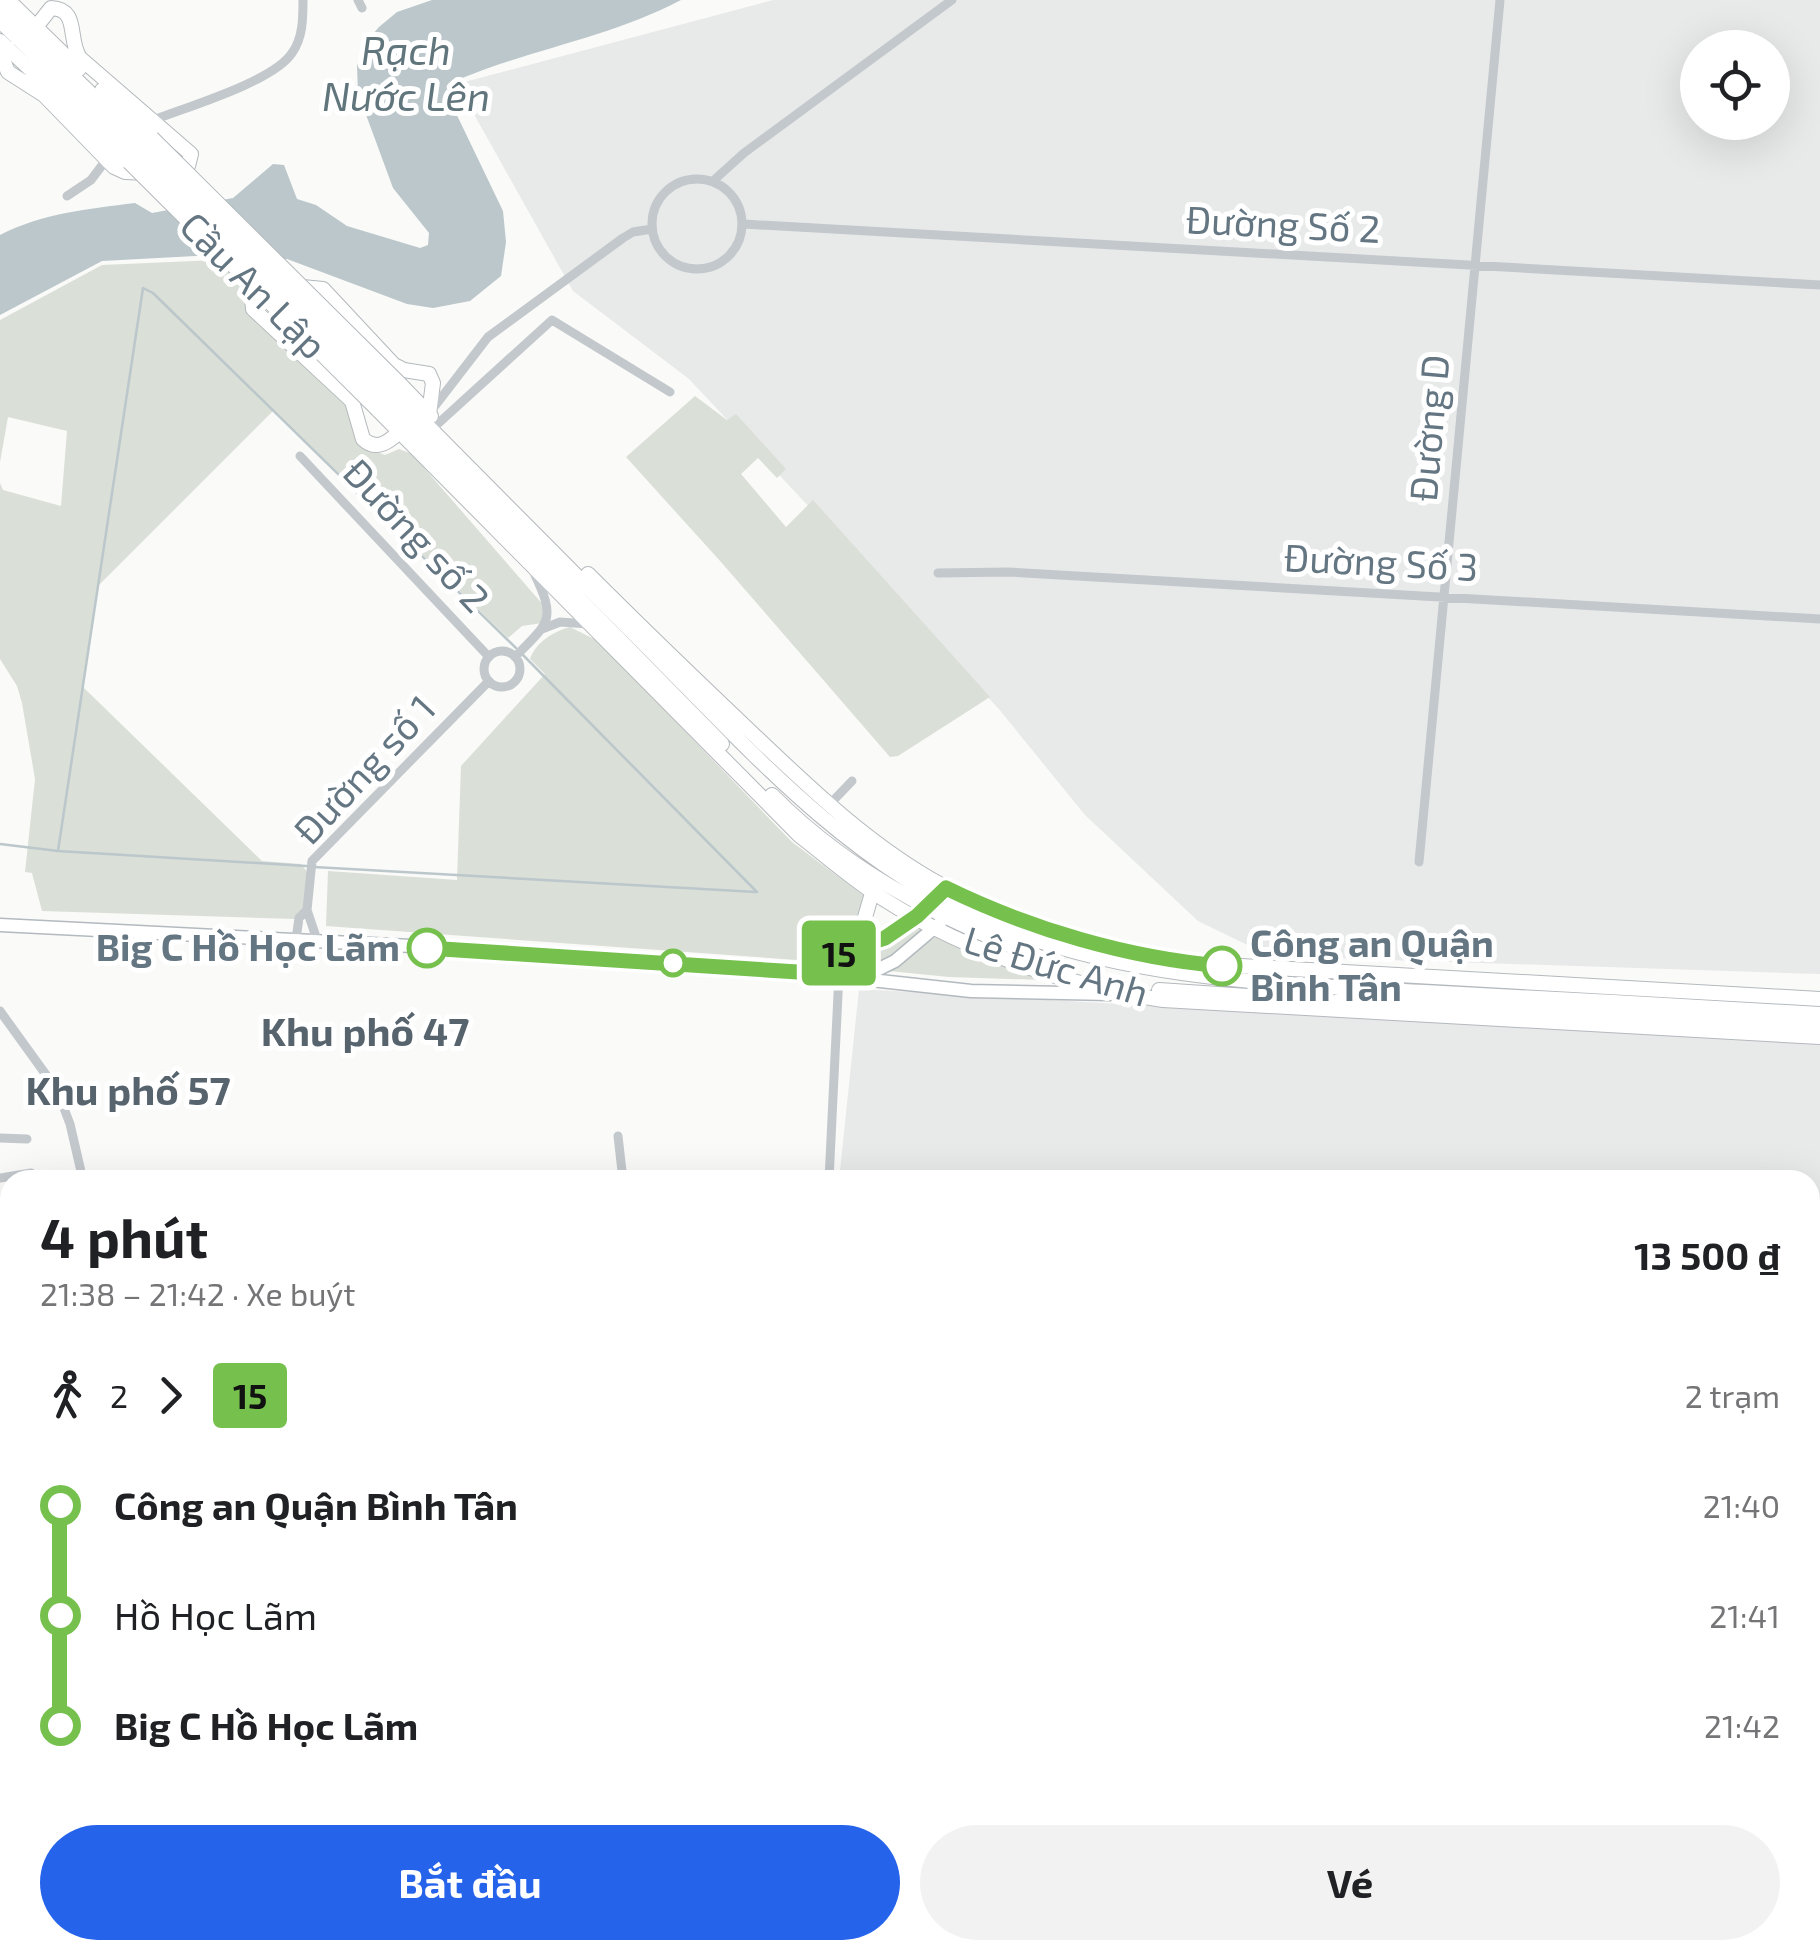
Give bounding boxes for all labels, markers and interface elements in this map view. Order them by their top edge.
water label: Rạch Nước Lên [322,25,490,119]
map controls [1680,30,1790,140]
button: locate [1680,30,1790,140]
street label: Đường Số 2 [1185,195,1381,251]
street label: Cầu An Lập [172,202,337,367]
street label: Đường D [1399,353,1457,503]
street label: Đường số 2 [335,449,500,621]
street label: Đường Số 3 [1283,533,1479,589]
street label: Đường số 1 [283,685,444,852]
street label: Lê Đức Anh [959,915,1154,1015]
place label: Công an Quận Bình Tân [1250,919,1494,1009]
line badge: 15 [794,920,884,986]
place label: Big C Hồ Học Lãm [96,923,400,969]
marker: Big C Hồ Học Lãm [408,929,446,967]
text: 15 [822,932,856,974]
marker: Công an Quận Bình Tân [1203,947,1241,985]
unlabelled marker [660,950,686,976]
district label: Khu phố 47 [261,1006,469,1054]
district label: Khu phố 57 [25,1065,231,1113]
text: 4 phút [40,1203,208,1269]
text: 13 500 ₫ [1634,1232,1780,1278]
text: 21:38 – 21:42 · Xe buýt [40,1274,356,1312]
icon: walk [40,1368,95,1423]
icon: forward [143,1368,198,1423]
text: 15 [233,1374,267,1416]
text: 2 [110,1376,128,1414]
text: 2 trạm [1685,1376,1780,1414]
text: Công an Quận Bình Tân [114,1482,518,1528]
text: 21:40 [1703,1486,1780,1524]
text: Hồ Học Lãm [114,1592,317,1638]
text: 21:41 [1709,1596,1780,1634]
text: Big C Hồ Học Lãm [114,1702,418,1748]
text: 21:42 [1704,1706,1780,1744]
button: Bắt đầu [40,1825,900,1940]
button: Vé [920,1825,1780,1940]

